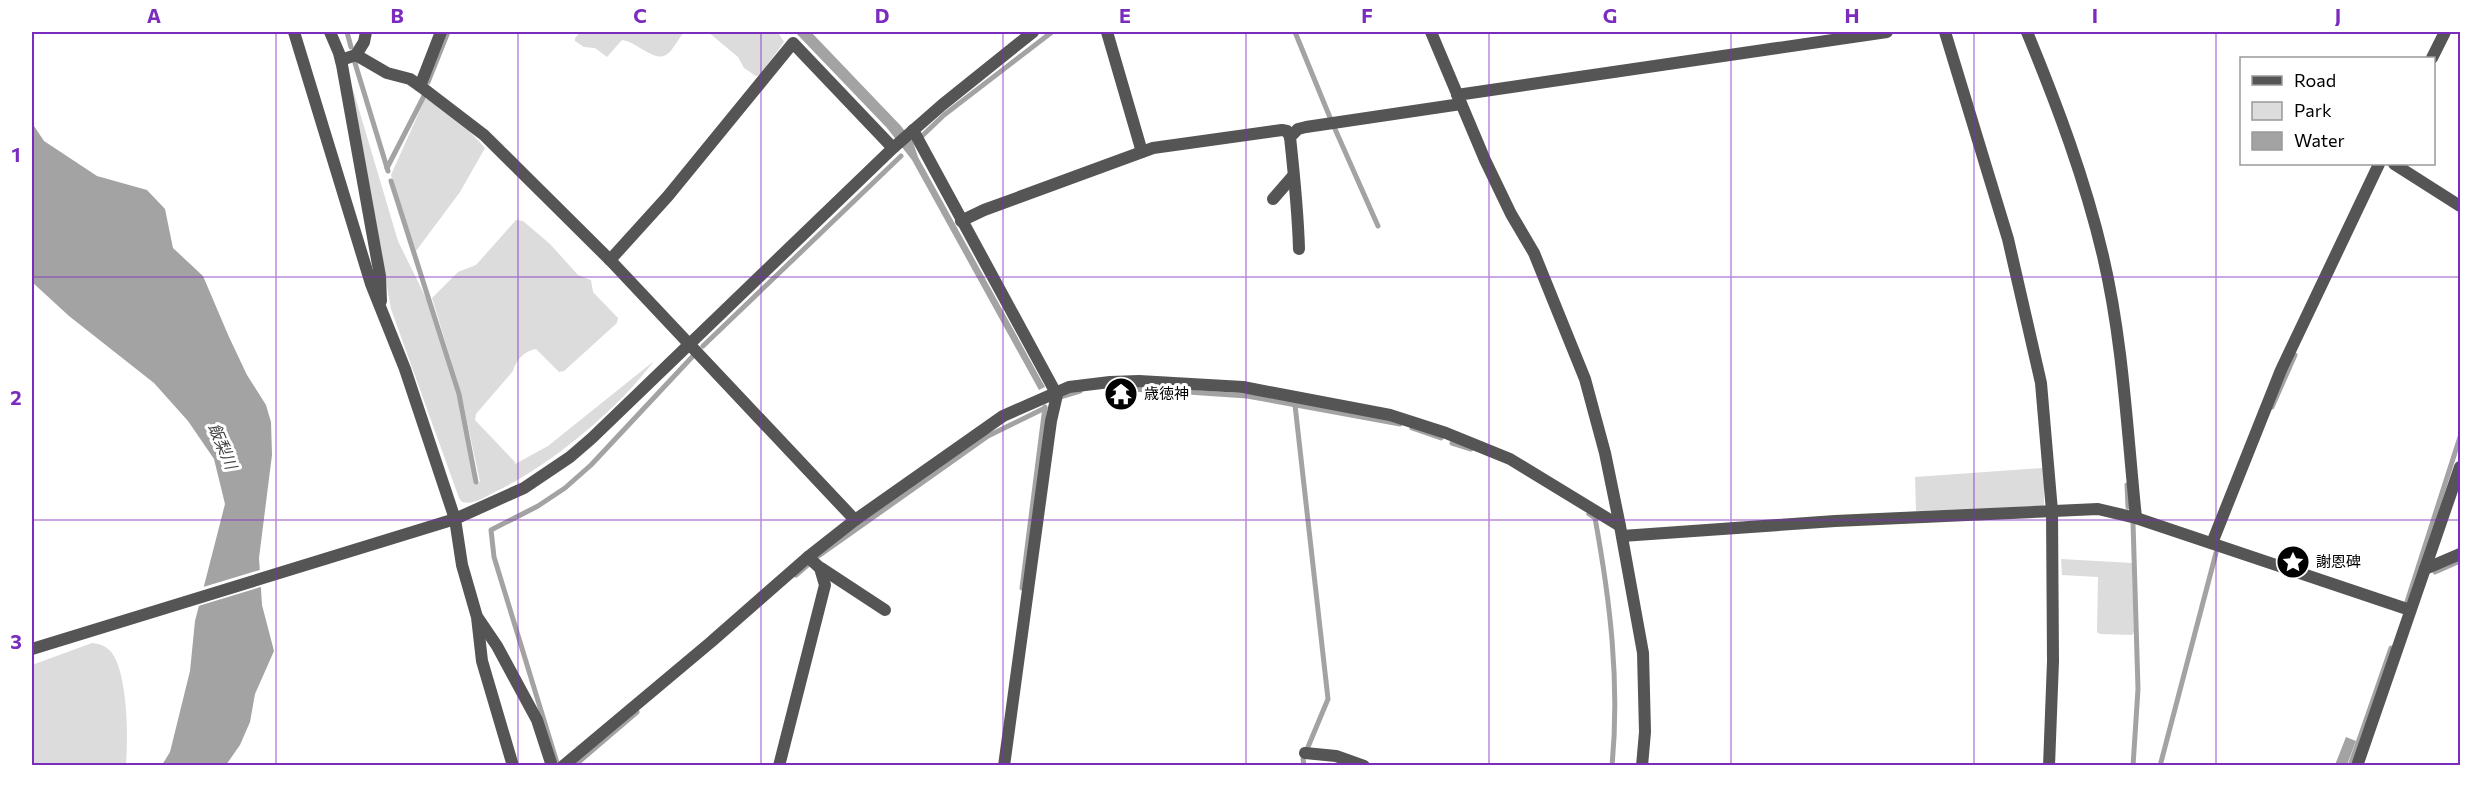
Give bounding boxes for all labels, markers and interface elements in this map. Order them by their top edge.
text: A [147,3,161,27]
text: B [390,3,404,27]
text: C [633,3,647,27]
text: D [875,3,889,27]
text: E [1119,3,1131,27]
text: F [1361,3,1373,27]
text: G [1603,3,1617,27]
text: H [1845,3,1860,27]
text: I [2092,3,2098,27]
text: J [2335,3,2341,27]
legend [2240,57,2435,165]
text: Road [2294,69,2336,91]
text: Park [2294,99,2332,121]
text: Water [2294,129,2345,151]
text: 1 [11,142,21,166]
temple icon: 歳徳神 [1103,376,1139,412]
place label: 歳徳神 [1144,384,1189,402]
text: 2 [10,385,22,409]
water label: 飯梨川 [205,420,242,473]
place icon: 謝恩碑 [2275,544,2311,580]
place label: 謝恩碑 [2316,552,2361,570]
text: 3 [10,629,22,653]

